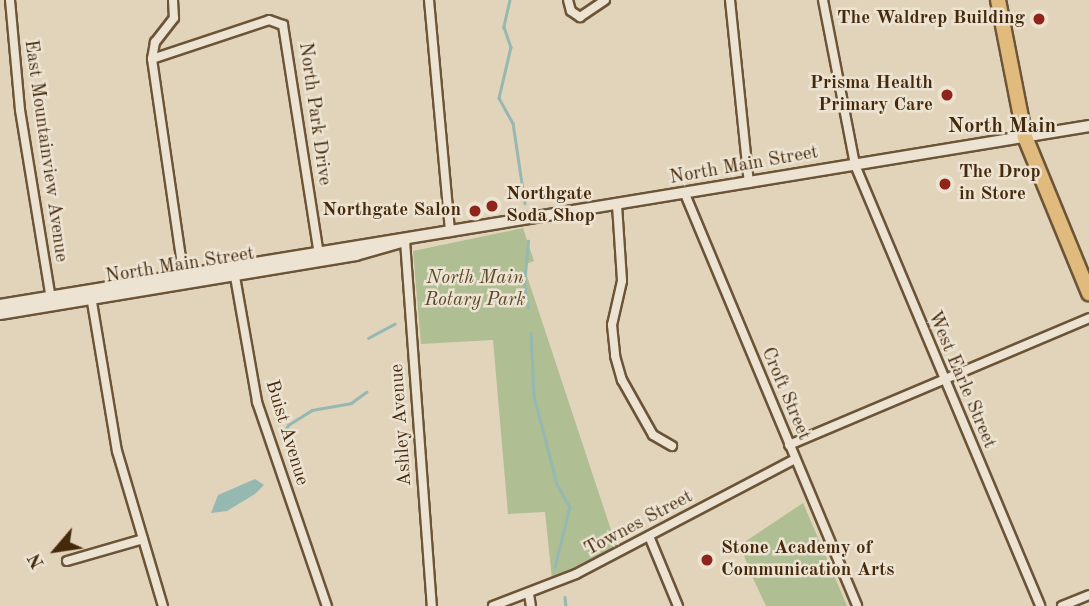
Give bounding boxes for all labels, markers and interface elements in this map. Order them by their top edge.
place label: The Waldrep Building [837,8,1025,30]
marker: The Waldrep Building [1031,11,1047,27]
street label: East Mountainview Avenue [18,38,72,264]
street label: North Park Drive [293,41,335,187]
place label: Prisma Health Primary Care [810,73,933,117]
marker: Prisma Health Primary Care [939,87,955,103]
district label: North Main [948,114,1056,140]
street label: North Main Street [668,142,820,190]
place label: The Drop in Store [959,162,1041,206]
marker: The Drop in Store [937,176,953,192]
place label: Northgate Soda Shop [506,184,595,228]
marker: Northgate Soda Shop [484,198,500,214]
place label: Northgate Salon [322,200,461,222]
marker: Northgate Salon [467,203,483,219]
street label: North Main Street [104,243,256,289]
park label: North Main Rotary Park [424,268,526,312]
street label: West Earle Street [922,308,1000,452]
street label: Croft Street [755,344,815,444]
street label: Ashley Avenue [386,363,418,487]
street label: Buist Avenue [259,378,313,488]
street label: Townes Street [581,486,697,562]
north arrow [21,515,91,585]
place label: Stone Academy of Communication Arts [721,538,894,582]
text: N [25,549,49,571]
marker: Stone Academy of Communication Arts [699,552,715,568]

